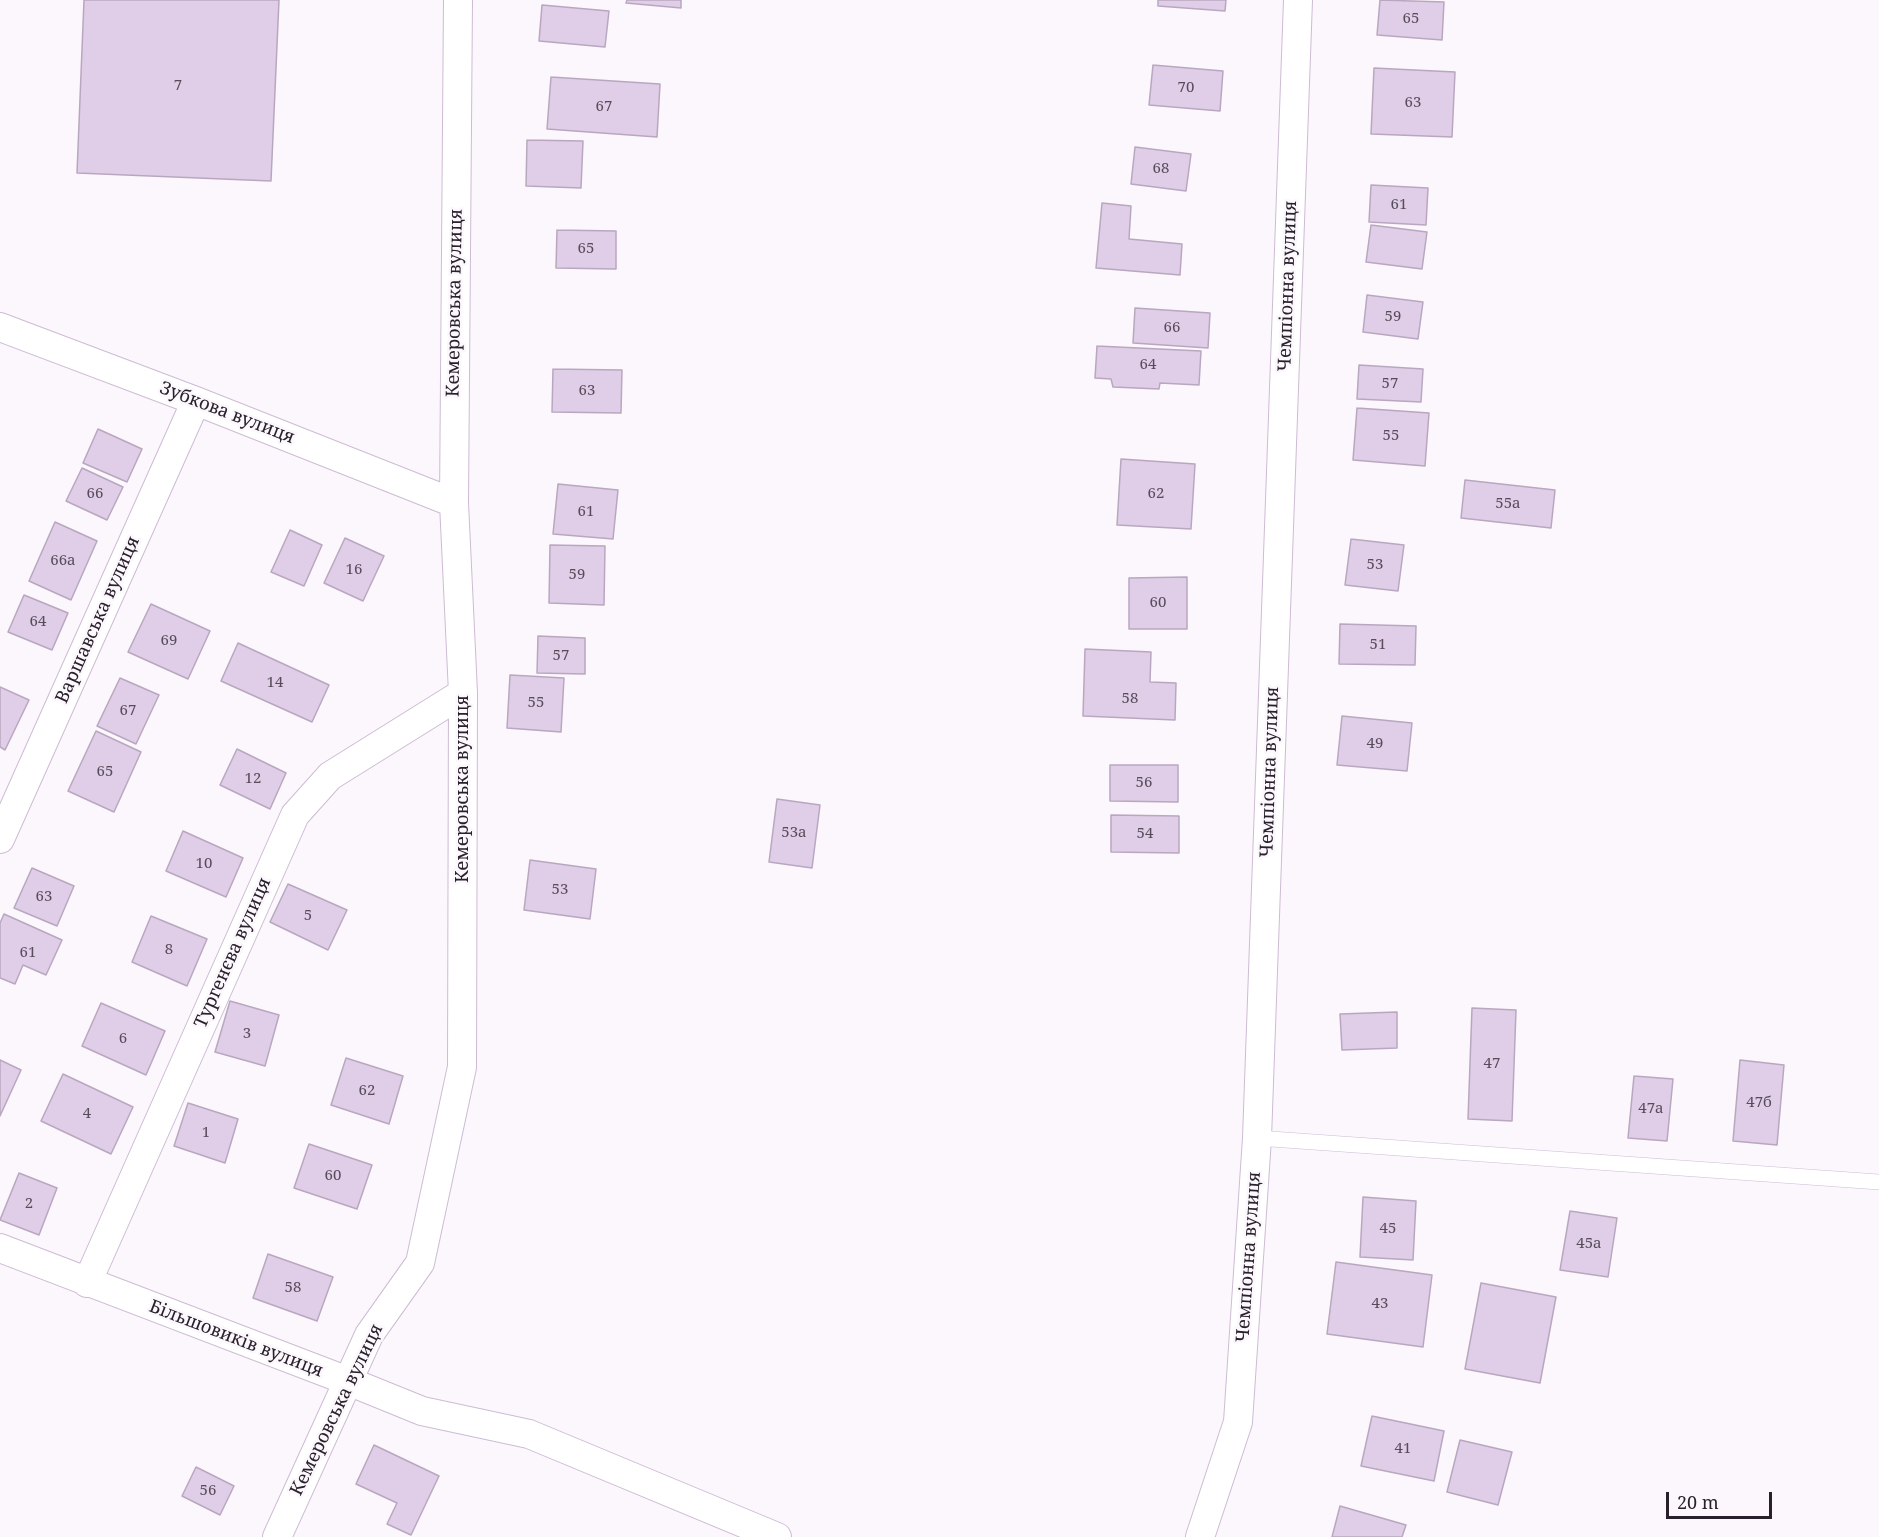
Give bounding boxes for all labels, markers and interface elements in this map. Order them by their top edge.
house number: 65 [1403,10,1419,28]
house number: 7 [174,77,182,95]
house number: 70 [1178,79,1194,97]
house number: 63 [1405,94,1421,112]
house number: 67 [596,98,612,116]
house number: 68 [1153,160,1169,178]
house number: 61 [1391,196,1407,214]
street label: Чемпіонна вулиця [1274,200,1302,372]
street label: Кемеровська вулиця [443,209,467,397]
house number: 65 [578,240,594,258]
house number: 59 [1385,308,1401,326]
house number: 66 [1164,319,1180,337]
house number: 64 [1140,356,1156,374]
house number: 57 [1382,375,1398,393]
street label: Зубкова вулиця [156,377,298,449]
house number: 63 [579,382,595,400]
house number: 55 [1383,427,1399,445]
house number: 66 [87,485,103,503]
house number: 62 [1148,485,1164,503]
house number: 55а [1495,495,1521,513]
house number: 61 [578,503,594,521]
street label: Варшавська вулиця [51,533,145,707]
house number: 66а [50,552,76,570]
house number: 53 [1367,556,1383,574]
house number: 16 [346,561,362,579]
house number: 59 [569,566,585,584]
house number: 60 [1150,594,1166,612]
house number: 64 [30,613,46,631]
house number: 69 [161,632,177,650]
house number: 51 [1370,636,1386,654]
house number: 57 [553,647,569,665]
house number: 14 [267,674,283,692]
street label: Чемпіонна вулиця [1256,686,1284,858]
house number: 58 [1122,690,1138,708]
house number: 55 [528,694,544,712]
street label: Кемеровська вулиця [452,695,474,883]
house number: 67 [120,702,136,720]
house number: 49 [1367,735,1383,753]
house number: 65 [97,763,113,781]
house number: 12 [245,770,261,788]
house number: 56 [1136,774,1152,792]
house number: 53а [781,824,807,842]
house number: 54 [1137,825,1153,843]
house number: 10 [196,855,212,873]
street label: Тургенєва вулиця [190,874,276,1032]
house number: 53 [552,881,568,899]
house number: 63 [36,888,52,906]
house number: 5 [304,907,312,925]
house number: 8 [165,941,173,959]
house number: 61 [20,944,36,962]
house number: 3 [243,1025,251,1043]
house number: 6 [119,1030,127,1048]
house number: 47 [1484,1055,1500,1073]
house number: 62 [359,1082,375,1100]
house number: 47б [1746,1094,1772,1112]
house number: 47а [1638,1100,1664,1118]
house number: 4 [83,1105,91,1123]
house number: 1 [202,1124,210,1142]
house number: 60 [325,1167,341,1185]
street label: Чемпіонна вулиця [1232,1171,1266,1343]
house number: 2 [25,1195,33,1213]
house number: 45 [1380,1220,1396,1238]
house number: 45а [1576,1235,1602,1253]
house number: 58 [285,1279,301,1297]
house number: 43 [1372,1295,1388,1313]
street label: Більшовиків вулиця [146,1296,326,1382]
street label: Кемеровська вулиця [286,1321,388,1499]
house number: 41 [1395,1440,1411,1458]
scale bar [1669,1480,1776,1518]
house number: 56 [200,1482,216,1500]
text: 20 m [1677,1490,1719,1514]

